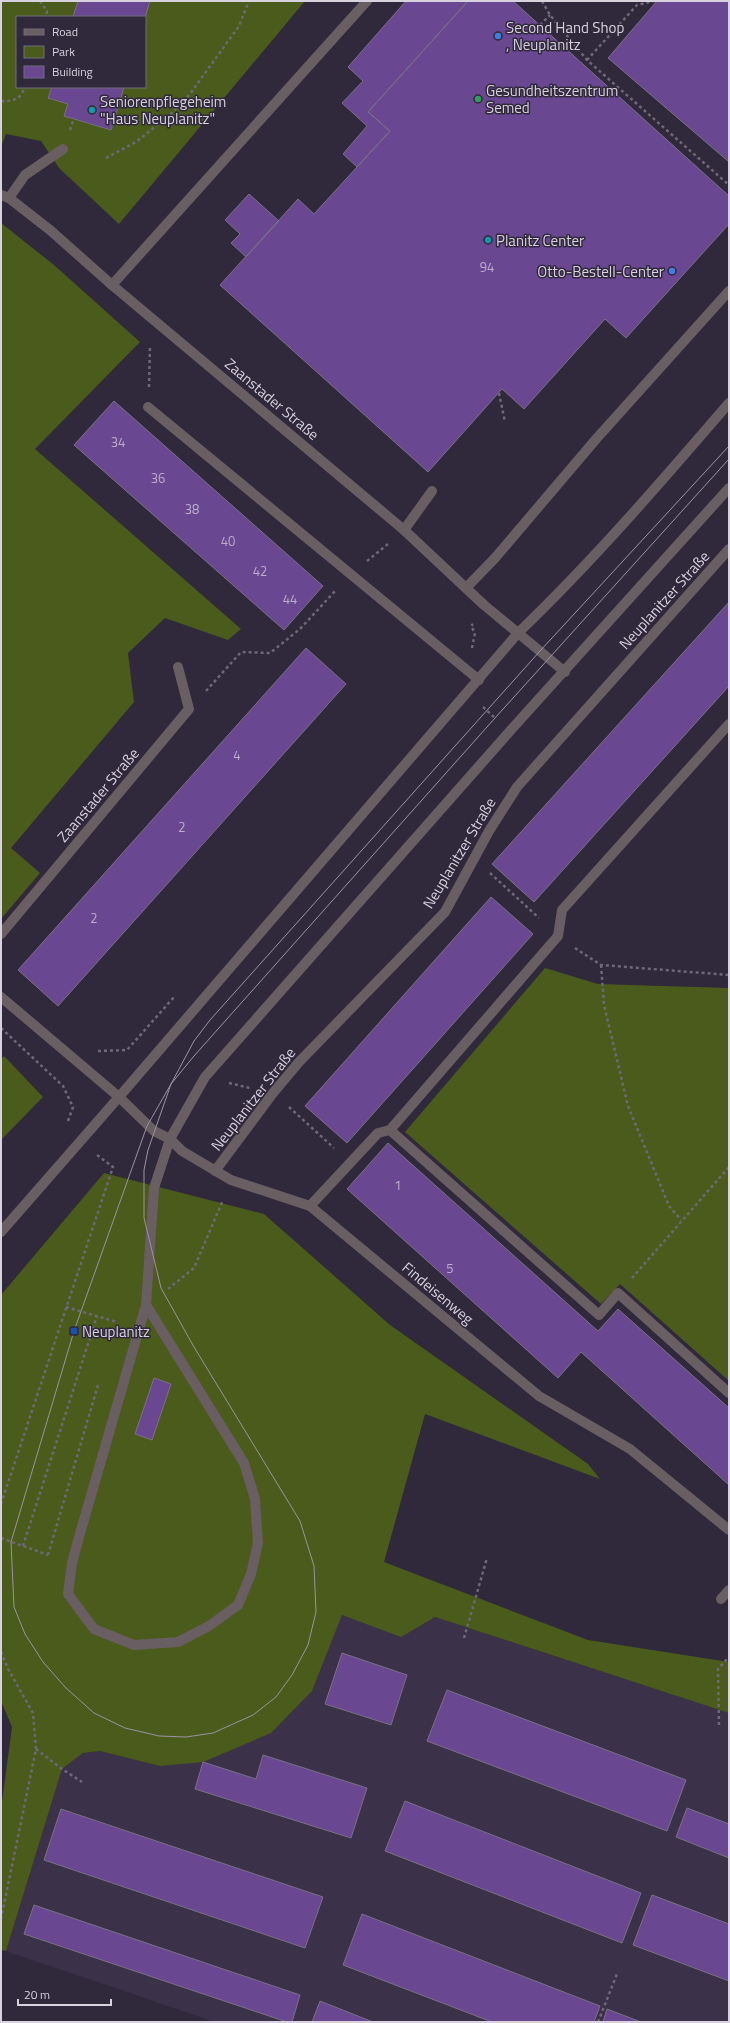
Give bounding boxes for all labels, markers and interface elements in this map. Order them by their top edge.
legend [16,16,146,88]
place label: Second Hand Shop , Neuplanitz [506,16,624,56]
text: Road [52,22,78,41]
marker: Second Hand Shop , Neuplanitz [493,31,503,41]
text: Park [52,42,75,61]
text: Building [52,62,93,81]
place label: Gesundheitszentrum Semed [486,79,618,119]
place label: Seniorenpflegeheim "Haus Neuplanitz" [100,90,226,130]
marker: Gesundheitszentrum Semed [473,94,483,104]
marker: Seniorenpflegeheim "Haus Neuplanitz" [87,105,97,115]
place label: Planitz Center [496,229,584,252]
marker: Planitz Center [483,235,493,245]
house number: 94 [480,257,494,277]
place label: Otto-Bestell-Center [537,260,664,283]
marker: Otto-Bestell-Center [667,266,677,276]
street label: Zaanstader Straße [220,353,324,445]
house number: 34 [111,432,125,452]
house number: 36 [151,468,165,488]
house number: 38 [185,499,199,519]
house number: 40 [221,531,235,551]
street label: Neuplanitzer Straße [613,545,715,655]
house number: 42 [253,561,267,581]
house number: 44 [283,589,297,609]
street label: Zaanstader Straße [52,743,144,847]
house number: 4 [233,745,241,765]
street label: Neuplanitzer Straße [417,793,501,913]
house number: 2 [178,817,186,837]
house number: 2 [90,908,98,928]
street label: Neuplanitzer Straße [205,1042,301,1156]
house number: 1 [394,1175,402,1195]
street label: Findeisenweg [397,1256,479,1330]
house number: 5 [446,1258,454,1278]
place label: Neuplanitz [82,1320,150,1343]
marker: Neuplanitz [69,1326,79,1336]
scale bar [18,1981,111,2007]
text: 20 m [24,1985,50,2004]

